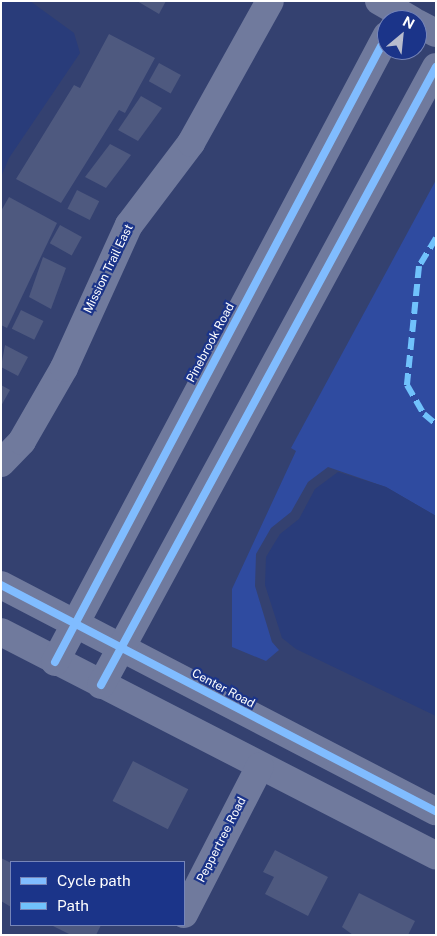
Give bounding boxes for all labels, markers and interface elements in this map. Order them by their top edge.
north arrow [377,10,427,60]
text: N [400,13,417,32]
street label: Mission Trail East [81,222,137,316]
street label: Pinebrook Road [184,301,238,385]
street label: Center Road [189,666,257,712]
street label: Peppertree Road [194,795,250,885]
legend [10,861,185,926]
text: Cycle path [57,872,131,889]
text: Path [57,897,89,914]

